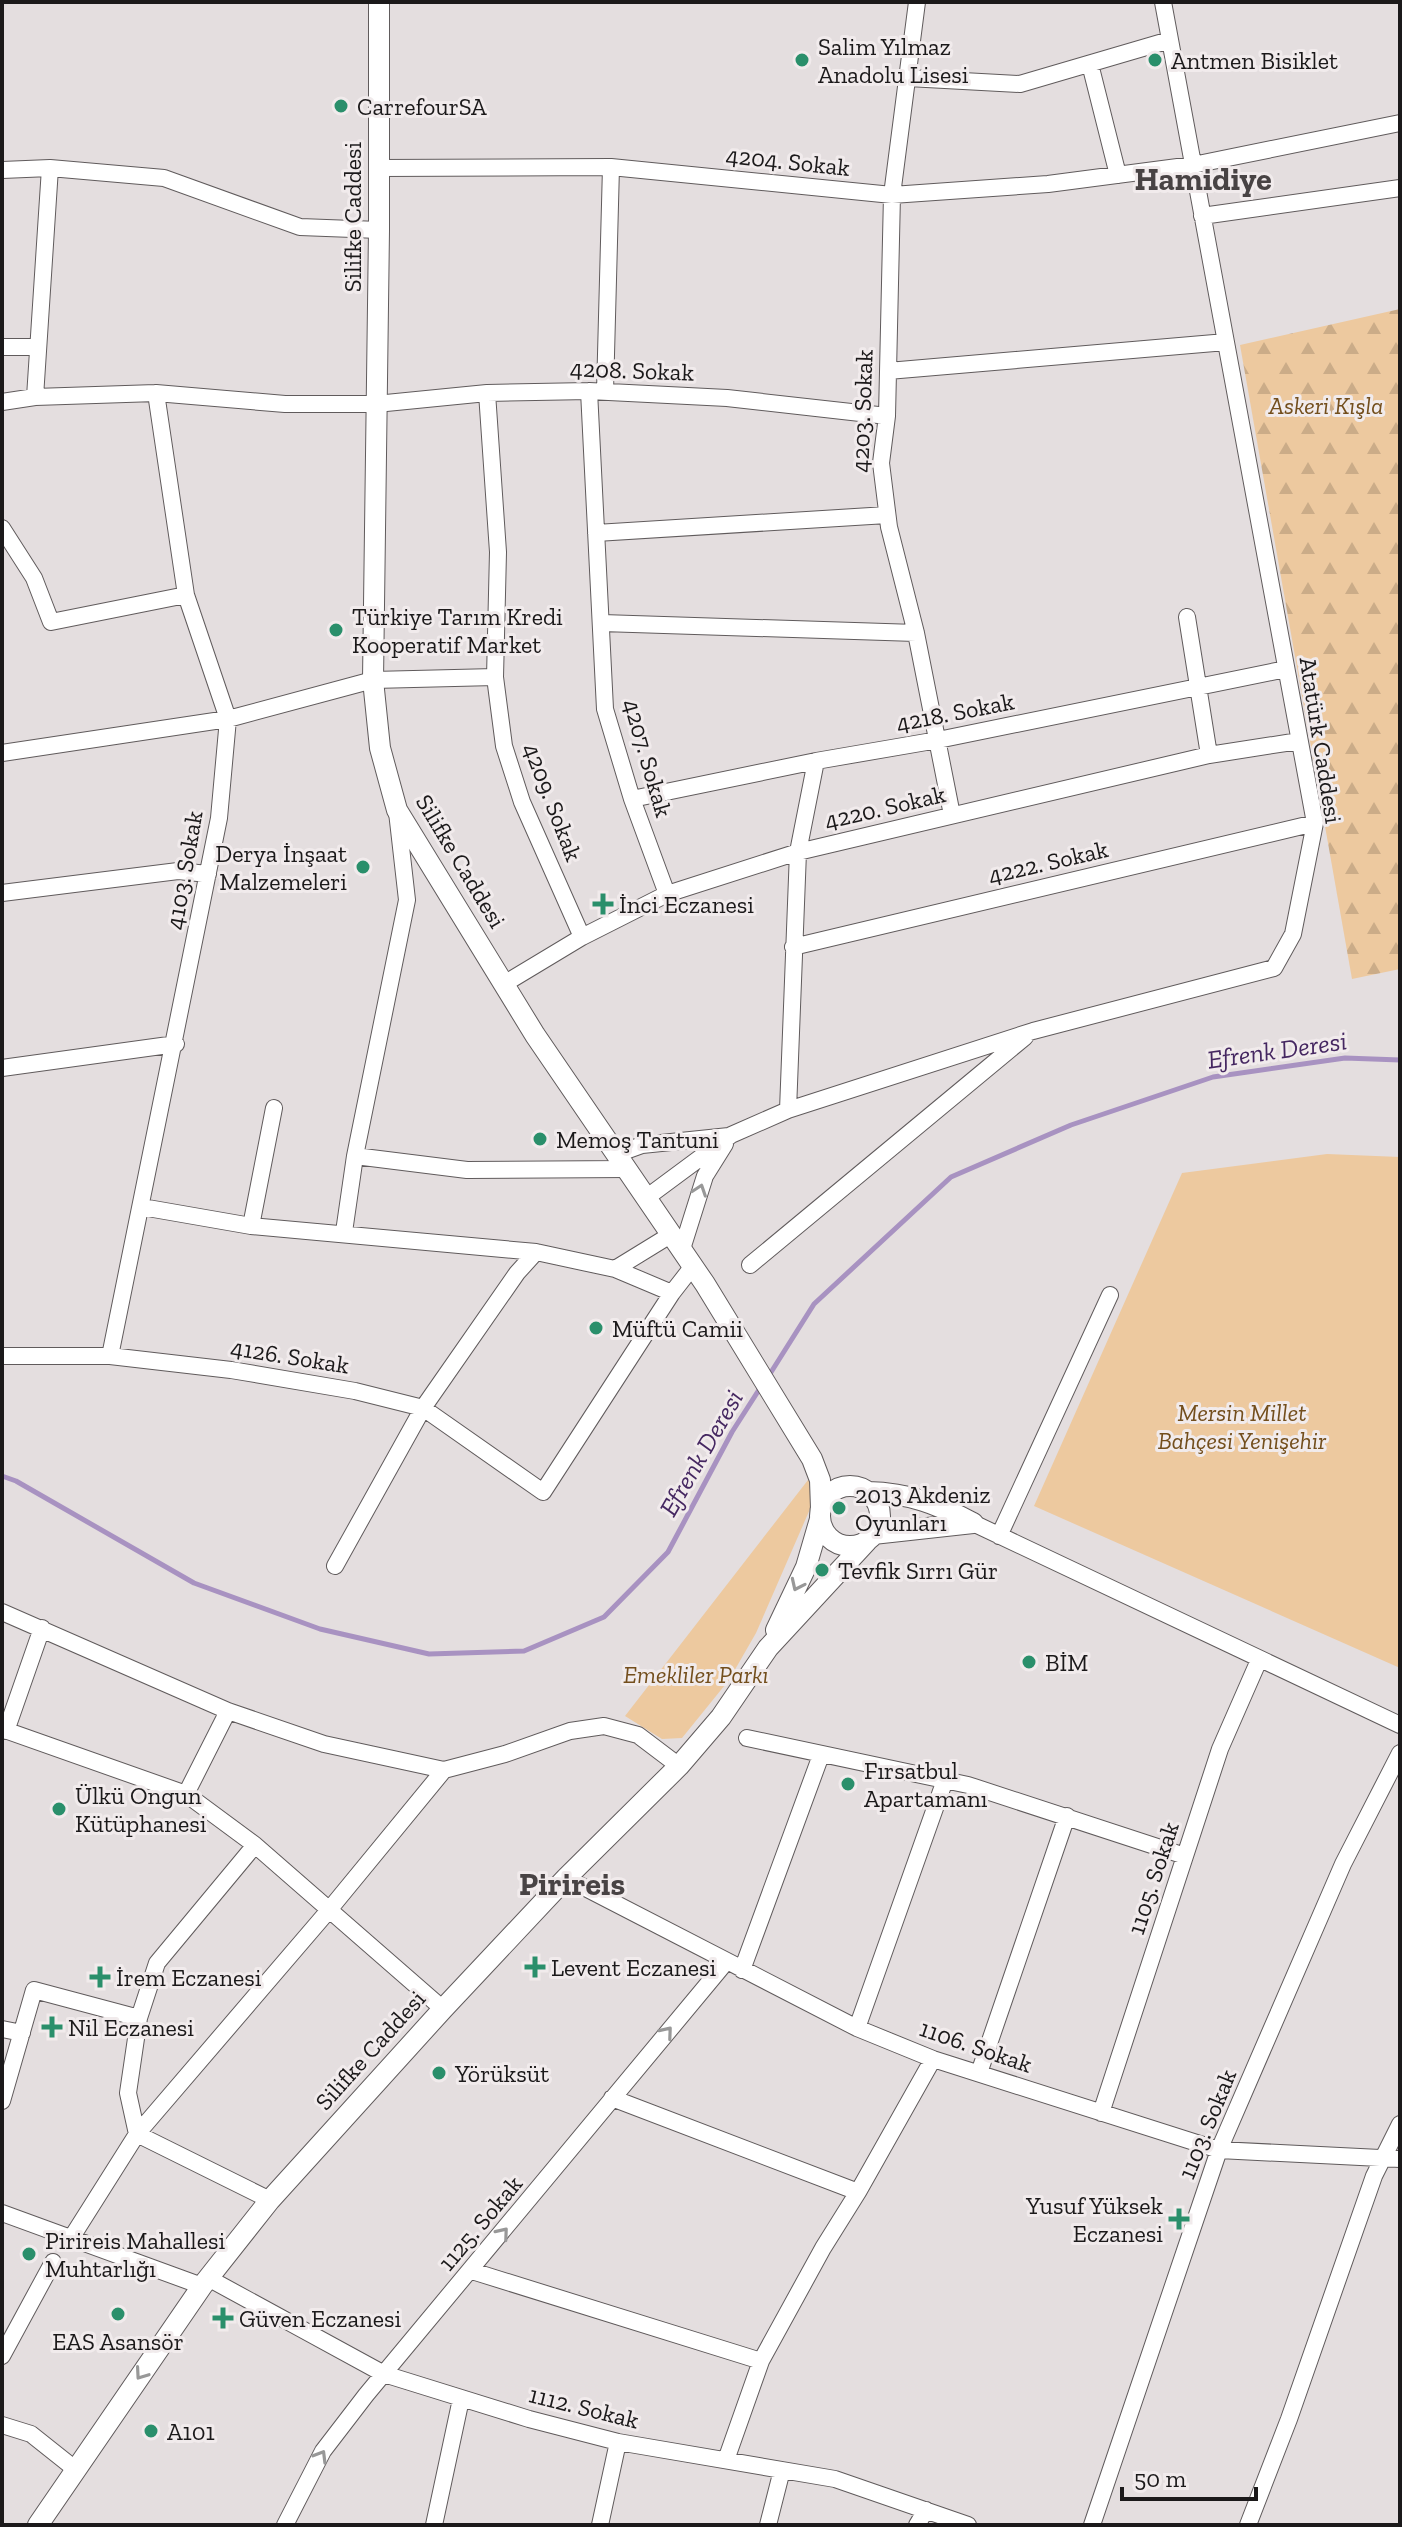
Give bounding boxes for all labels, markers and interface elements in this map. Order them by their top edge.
place label: Salim Yılmaz Anadolu Lisesi [818,32,969,89]
place label: Antmen Bisiklet [1171,46,1338,75]
marker: Salim Yılmaz Anadolu Lisesi [793,51,811,69]
marker: Antmen Bisiklet [1146,51,1164,69]
place label: CarrefourSA [357,92,487,121]
marker: CarrefourSA [332,97,350,115]
street label: 4204. Sokak [725,140,852,182]
street label: Silifke Caddesi [338,141,367,292]
district label: Hamidiye [1134,160,1272,198]
street label: 4203. Sokak [845,349,879,473]
street label: 4208. Sokak [570,353,695,387]
park label: Askeri Kışla [1268,391,1383,420]
place label: Türkiye Tarım Kredi Kooperatif Market [352,602,563,659]
marker: Türkiye Tarım Kredi Kooperatif Market [327,621,345,639]
street label: Atatürk Caddesi [1294,655,1349,825]
street label: 4218. Sokak [894,686,1017,738]
street label: 4207. Sokak [617,696,679,821]
street label: 4209. Sokak [517,739,589,866]
street label: 4220. Sokak [822,779,949,835]
street label: Silifke Caddesi [410,789,512,933]
street label: 4103. Sokak [159,808,209,932]
street label: 4222. Sokak [985,834,1111,890]
place label: Derya İnşaat Malzemeleri [215,839,347,896]
marker: Derya İnşaat Malzemeleri [354,858,372,876]
place label: İnci Eczanesi [619,890,754,919]
marker: İnci Eczanesi [594,895,612,913]
water label: Efrenk Deresi [1205,1024,1349,1076]
place label: Memoş Tantuni [556,1125,719,1154]
marker: Memoş Tantuni [531,1130,549,1148]
one-way arrow [691,1183,707,1197]
place label: Müftü Camii [612,1314,743,1343]
marker: Müftü Camii [587,1319,605,1337]
street label: 4126. Sokak [229,1332,352,1380]
water label: Efrenk Deresi [652,1384,750,1522]
park label: Mersin Millet Bahçesi Yenişehir [1158,1398,1327,1455]
place label: 2013 Akdeniz Oyunları [855,1480,991,1537]
marker: 2013 Akdeniz Oyunları [830,1499,848,1517]
place label: Tevfik Sırrı Gür [838,1556,998,1585]
marker: Tevfik Sırrı Gür [813,1561,831,1579]
one-way arrow [791,1577,807,1591]
place label: BİM [1045,1648,1088,1677]
marker: BİM [1020,1653,1038,1671]
park label: Emekliler Parkı [623,1660,769,1689]
place label: Fırsatbul Apartamanı [864,1756,988,1813]
marker: Fırsatbul Apartamanı [839,1775,857,1793]
place label: Ülkü Ongun Kütüphanesi [75,1781,207,1838]
marker: Ülkü Ongun Kütüphanesi [50,1800,68,1818]
street label: 1105. Sokak [1121,1818,1185,1938]
district label: Pirireis [519,1865,625,1903]
place label: Levent Eczanesi [551,1953,717,1982]
marker: Levent Eczanesi [526,1958,544,1976]
place label: İrem Eczanesi [116,1963,262,1992]
marker: İrem Eczanesi [91,1968,109,1986]
street label: Silifke Caddesi [309,1984,431,2116]
place label: Nil Eczanesi [68,2013,194,2042]
street label: 1106. Sokak [916,2013,1036,2079]
marker: Nil Eczanesi [43,2018,61,2036]
one-way arrow [657,2026,672,2041]
place label: Yörüksüt [454,2059,549,2088]
marker: Yörüksüt [430,2064,448,2082]
street label: 1103. Sokak [1172,2064,1242,2183]
street label: 1125. Sokak [432,2169,528,2276]
place label: Yusuf Yüksek Eczanesi [1025,2191,1164,2248]
marker: Yusuf Yüksek Eczanesi [1170,2210,1188,2228]
place label: Pirireis Mahallesi Muhtarlığı [45,2226,225,2283]
one-way arrow [493,2228,508,2242]
marker: Pirireis Mahallesi Muhtarlığı [20,2245,38,2263]
place label: Güven Eczanesi [239,2304,402,2333]
marker: EAS Asansör [109,2305,127,2323]
marker: Güven Eczanesi [214,2309,232,2327]
place label: EAS Asansör [52,2327,184,2356]
one-way arrow [136,2365,151,2379]
street label: 1112. Sokak [526,2379,642,2435]
place label: A101 [167,2417,215,2446]
marker: A101 [142,2422,160,2440]
one-way arrow [312,2450,327,2465]
scale bar [1122,2451,1256,2501]
text: 50 m [1134,2464,1187,2493]

